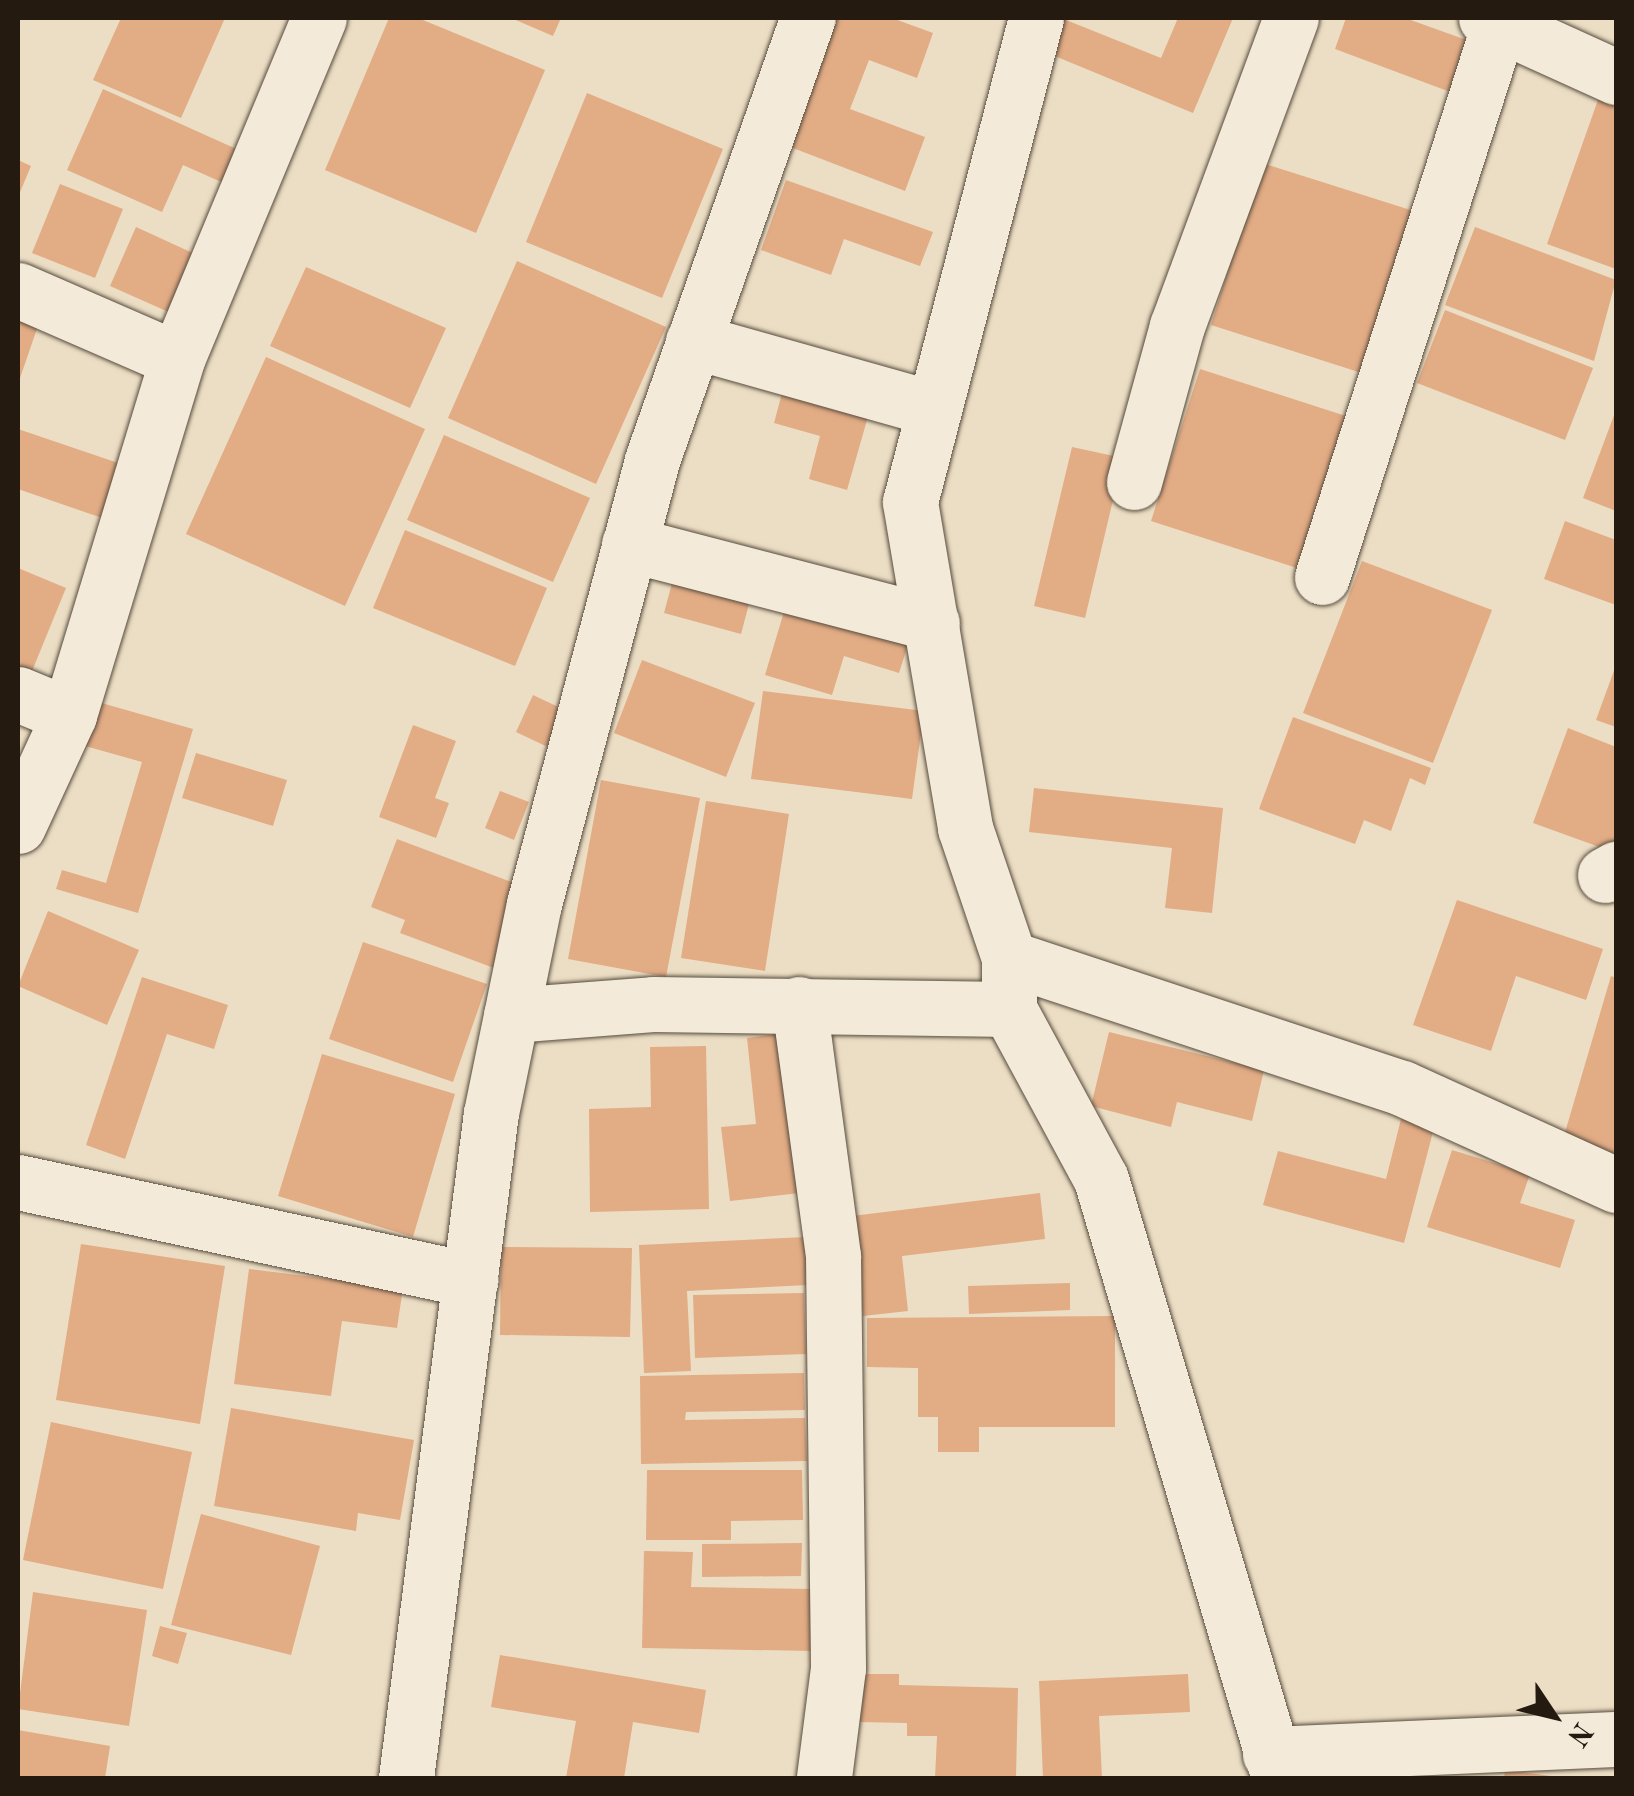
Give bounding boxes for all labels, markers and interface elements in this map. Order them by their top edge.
north arrow [1504,1666,1604,1766]
text: N [1561,1716,1596,1750]

